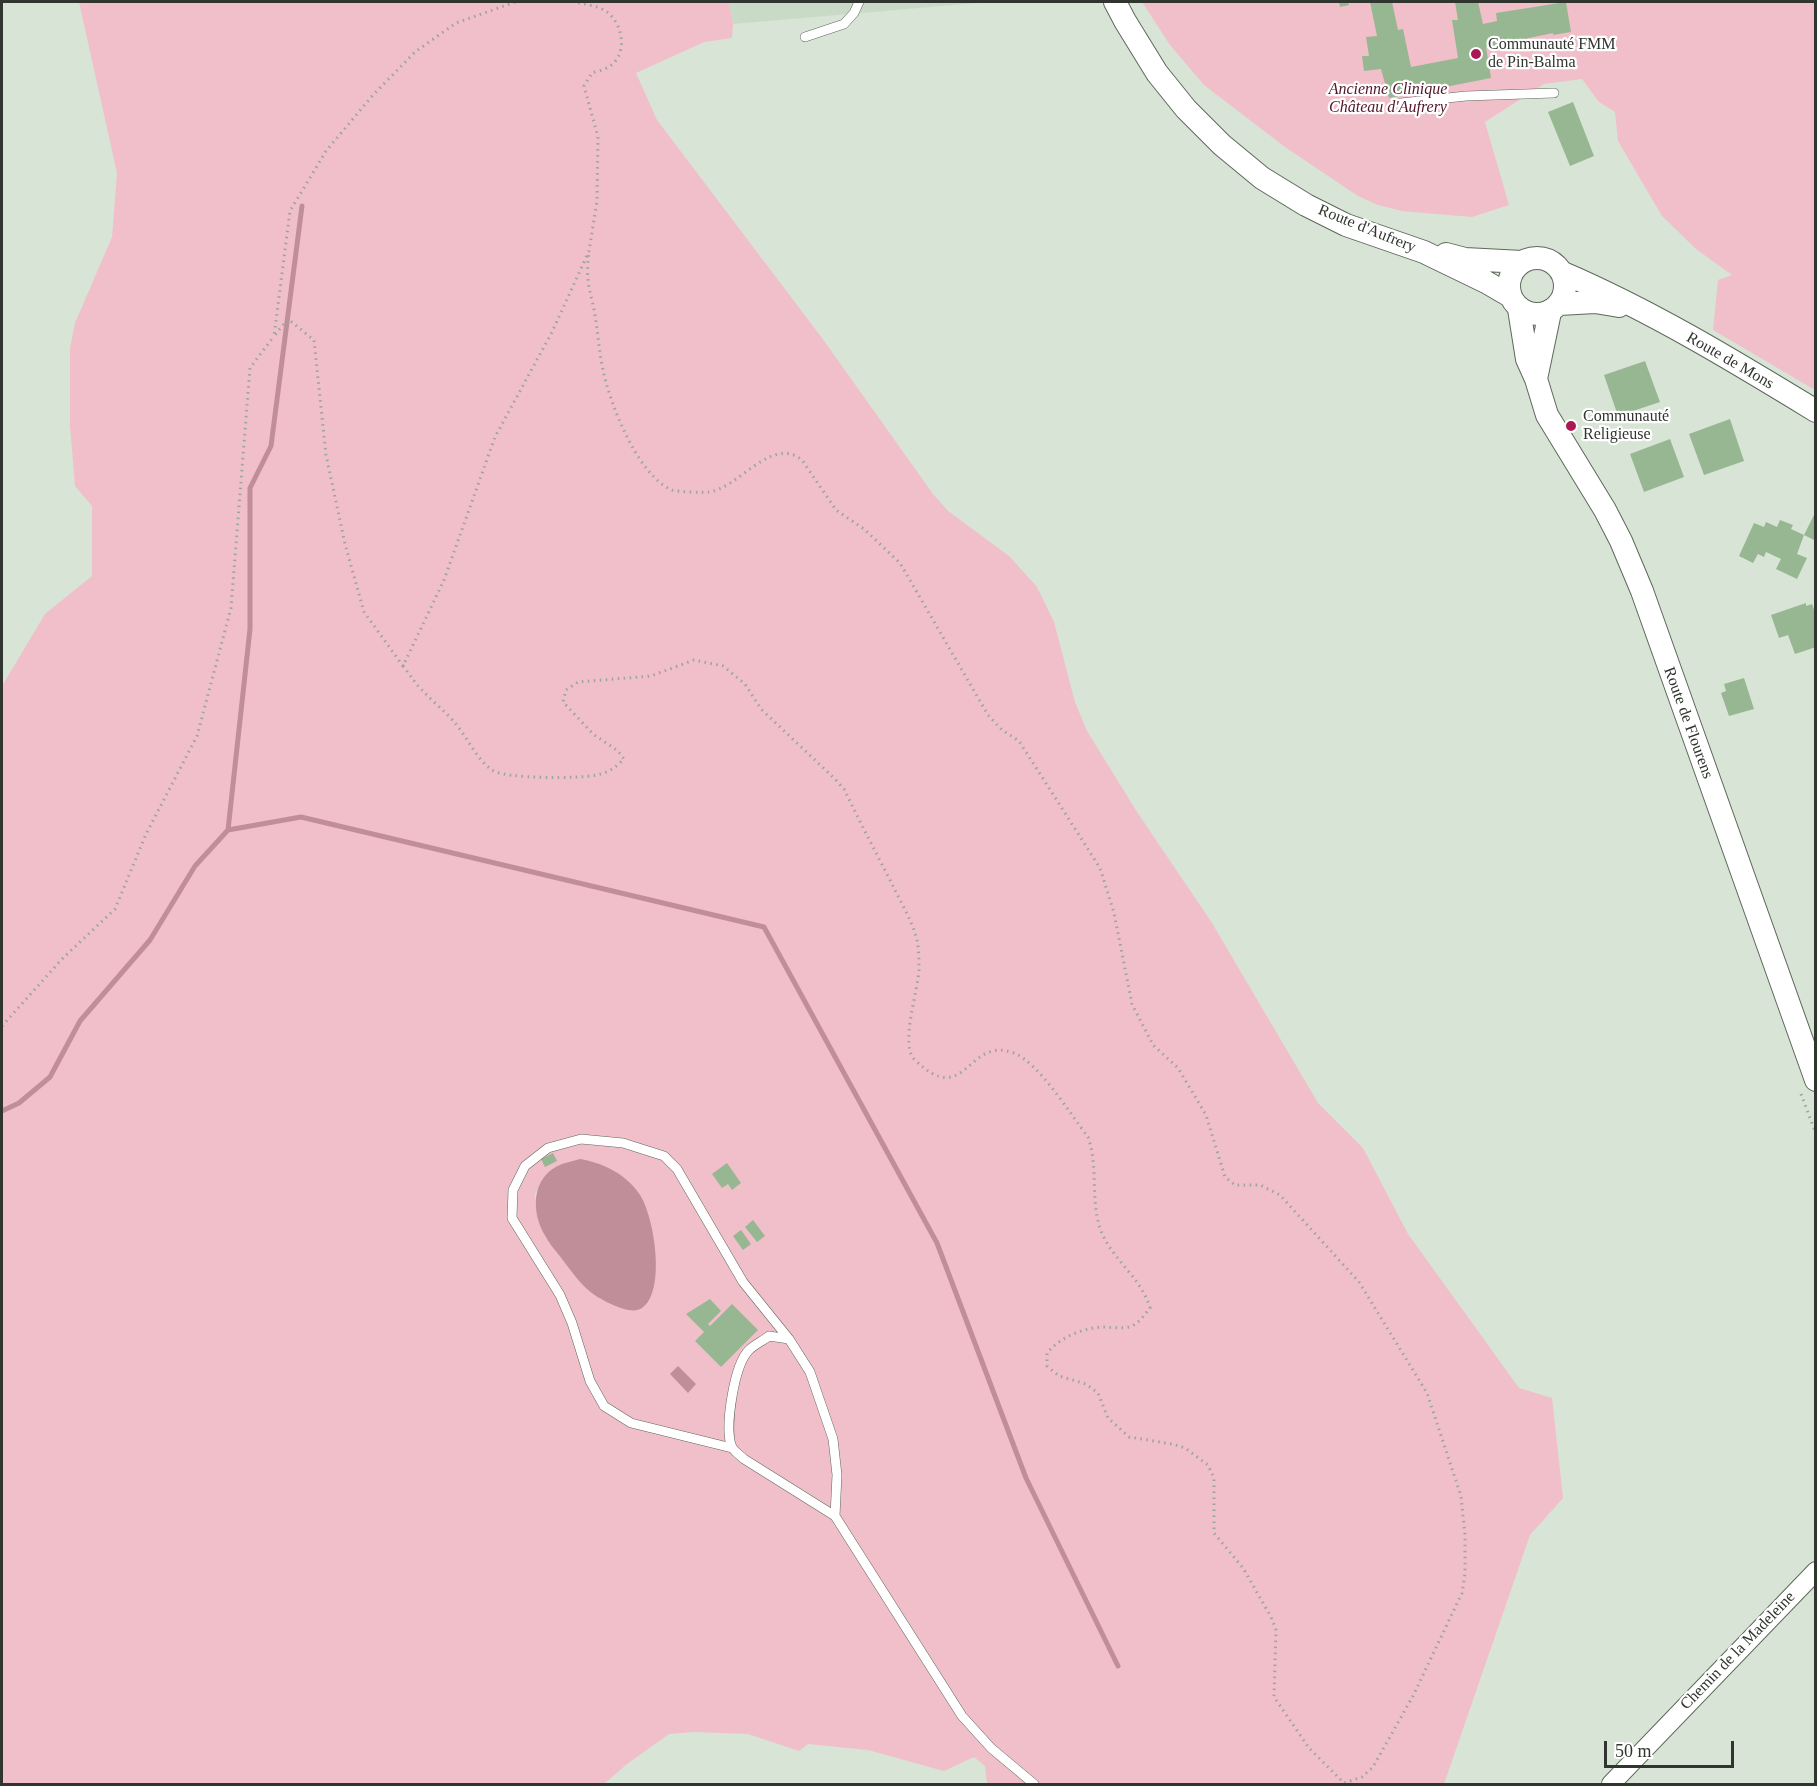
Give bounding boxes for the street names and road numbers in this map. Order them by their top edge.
street label: Route d'Aufrery [1315,201,1419,257]
street label: Route de Mons [1683,328,1777,394]
street label: Route de Flourens [1659,665,1717,781]
street label: Chemin de la Madeleine [1677,1588,1799,1714]

